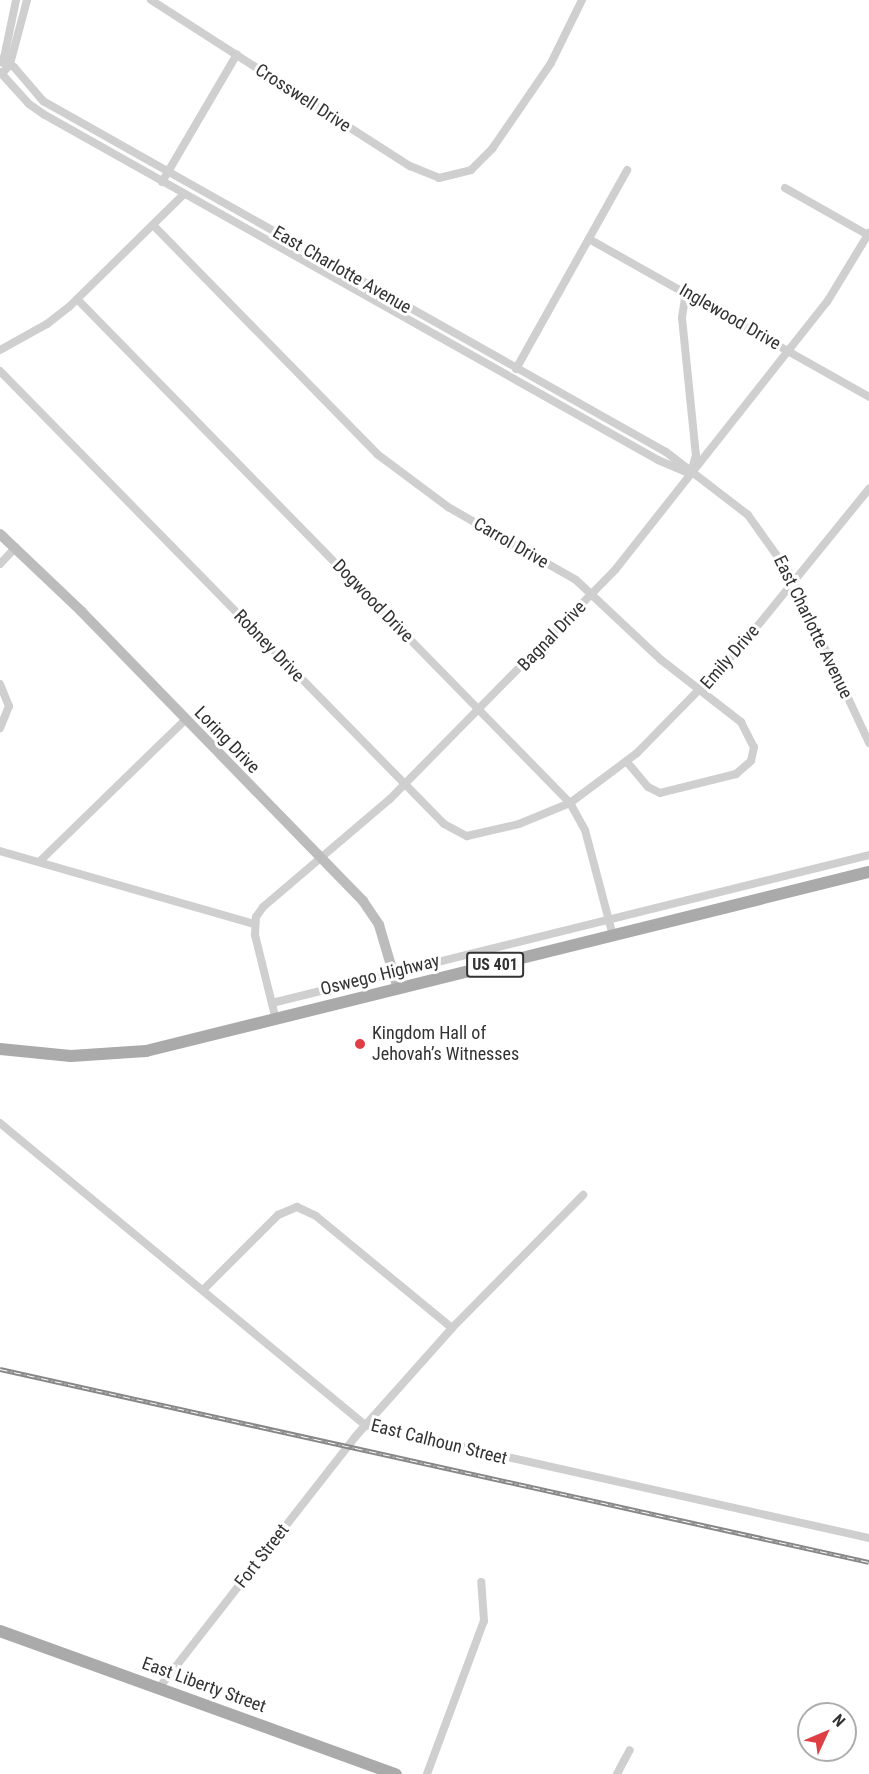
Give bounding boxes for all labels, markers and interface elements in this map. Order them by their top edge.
street label: Crosswell Drive [251,59,355,137]
street label: East Charlotte Avenue [269,222,415,318]
street label: Inglewood Drive [675,279,785,355]
street label: Carrol Drive [470,513,552,573]
street label: East Charlotte Avenue [769,552,857,702]
street label: Dogwood Drive [328,555,418,647]
street label: Bagnal Drive [513,597,591,675]
street label: Robney Drive [229,605,309,687]
street label: Emily Drive [696,620,764,694]
street label: Loring Drive [190,702,264,778]
street label: Oswego Highway [318,950,442,1000]
road number: US 401 [465,952,525,978]
place label: Kingdom Hall of Jehovah’s Witnesses [372,1023,519,1066]
marker: Kingdom Hall of Jehovah’s Witnesses [353,1037,367,1051]
street label: East Calhoun Street [369,1415,509,1469]
street label: Fort Street [230,1520,294,1592]
street label: East Liberty Street [139,1653,269,1717]
north arrow [797,1702,857,1762]
text: N [829,1710,849,1731]

